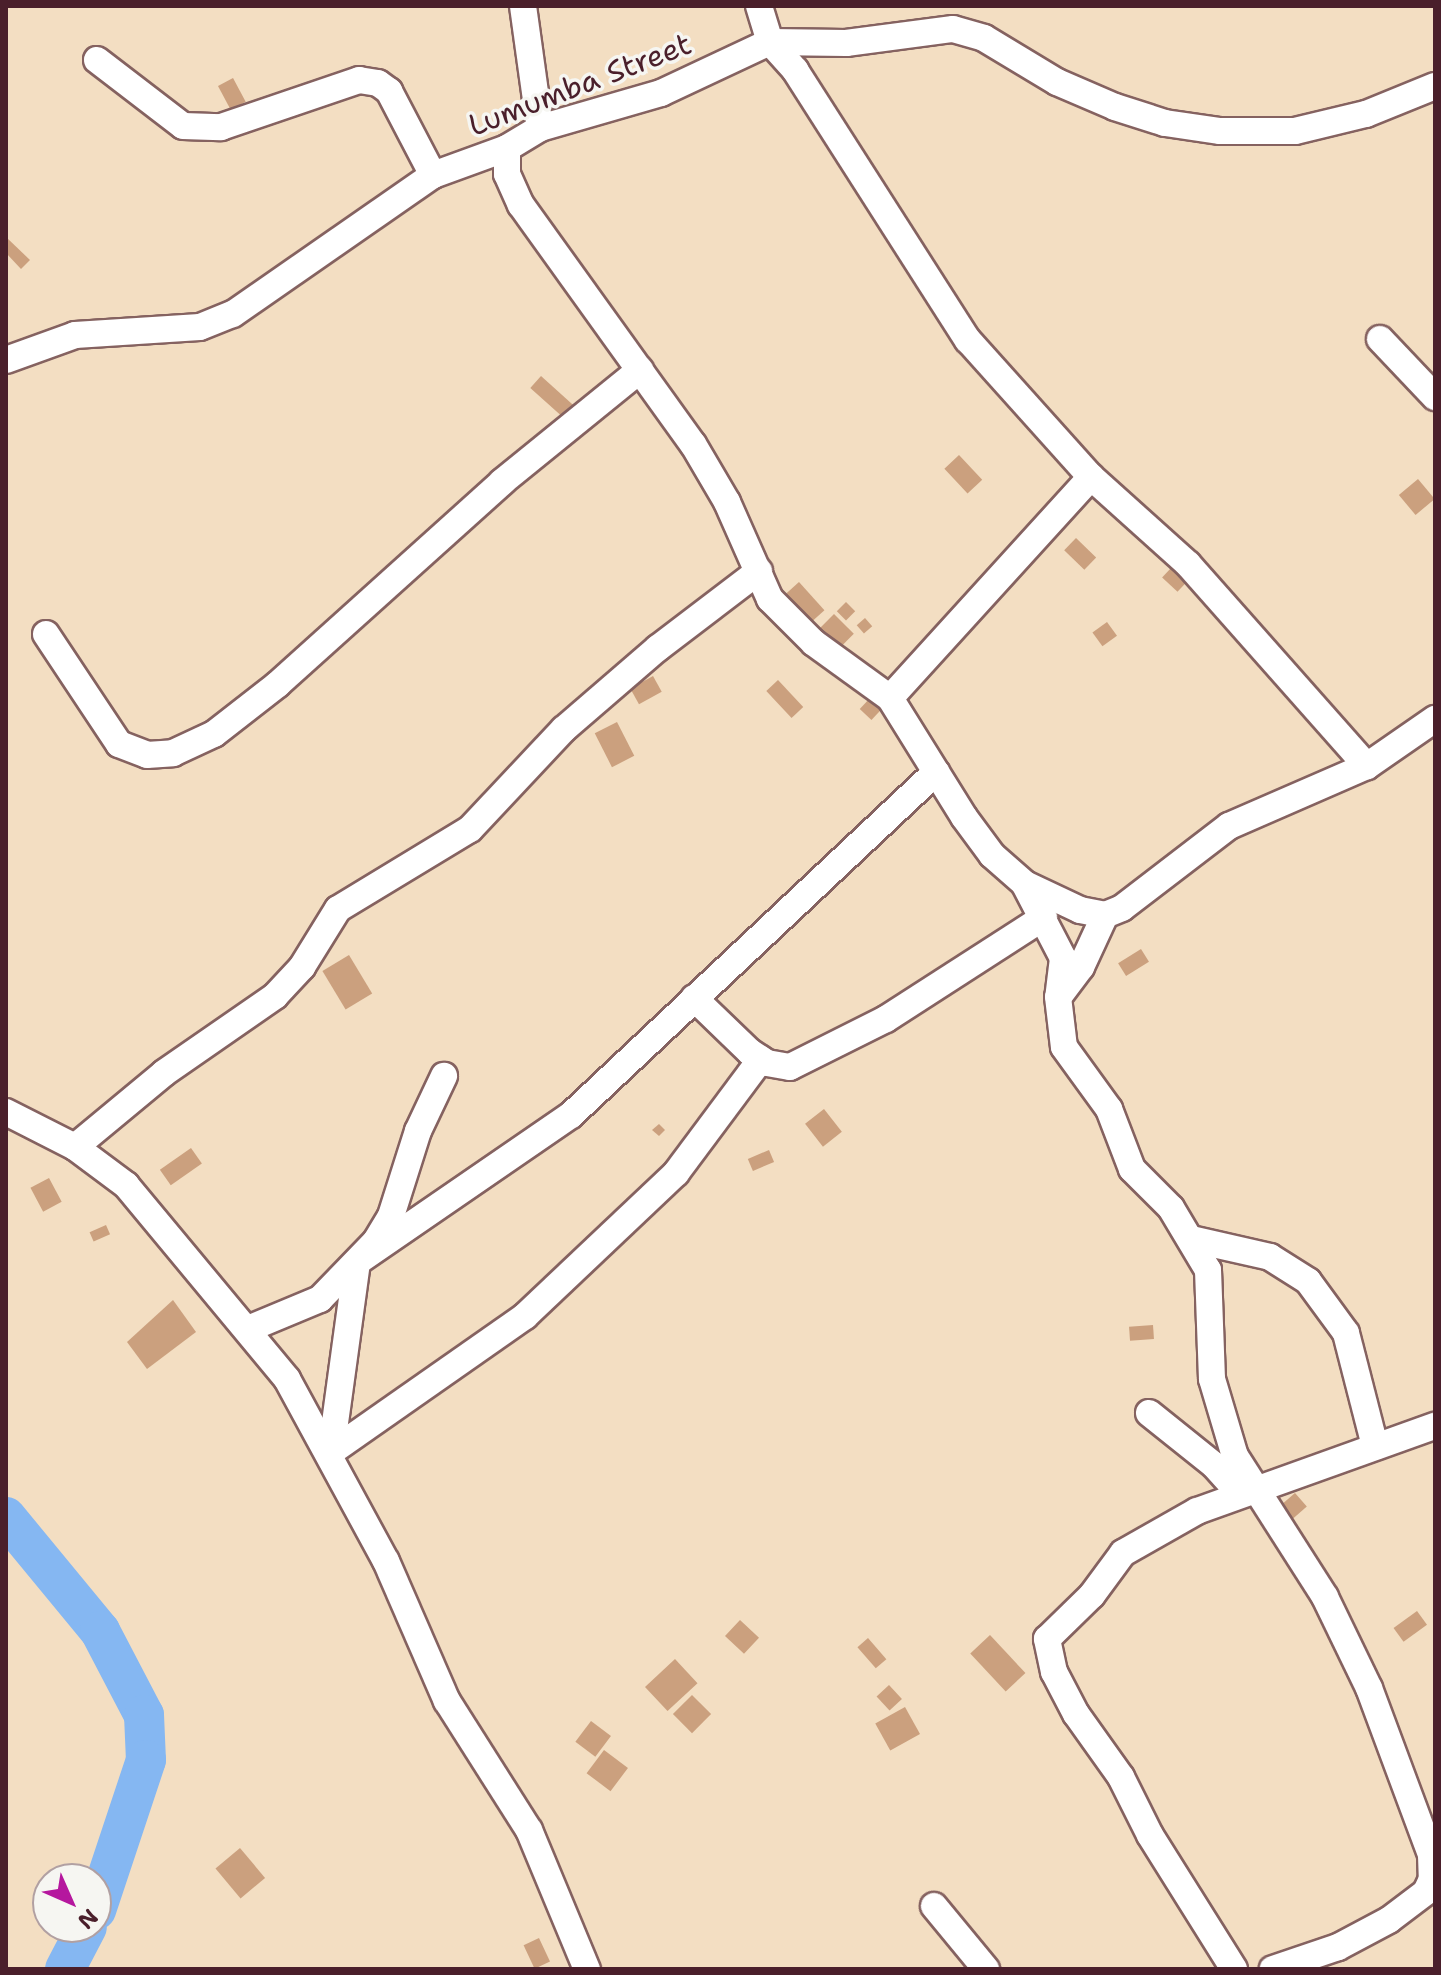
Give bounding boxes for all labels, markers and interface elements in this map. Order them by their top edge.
street label: Lumumba Street [464,26,696,144]
north arrow [32,1863,112,1943]
text: N [71,1902,104,1935]

